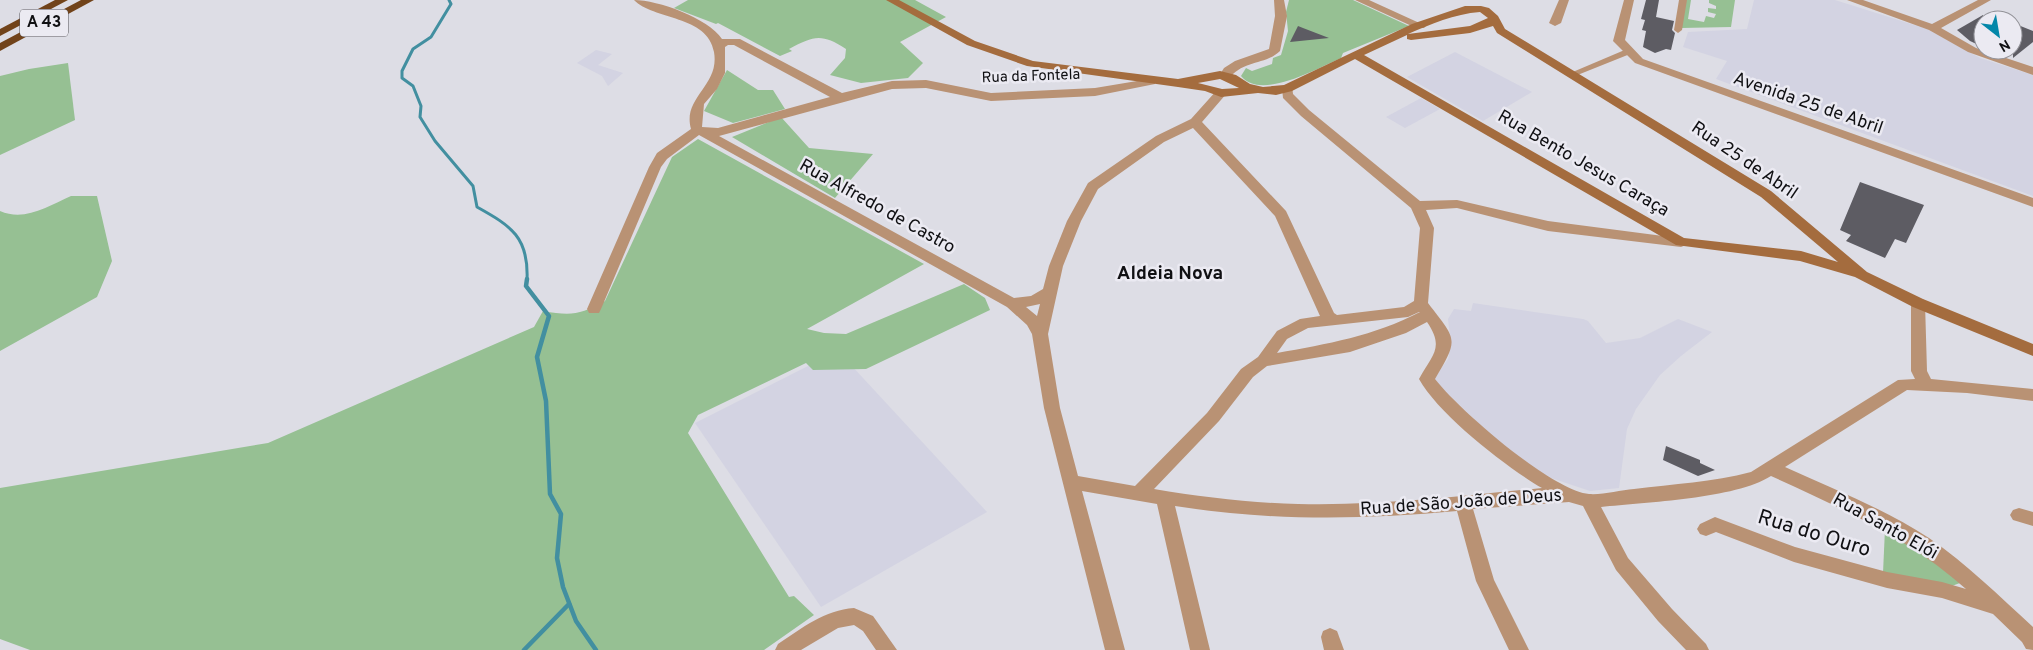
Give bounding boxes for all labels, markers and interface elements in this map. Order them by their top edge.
road number: A 43 [20,9,68,36]
north arrow [1973,10,2023,60]
text: N [1995,35,2013,55]
street label: Rua da Fontela [981,66,1081,88]
street label: Avenida 25 de Abril [1730,68,1886,140]
street label: Rua Bento Jesus Caraça [1493,105,1673,223]
street label: Rua 25 de Abril [1686,117,1802,205]
street label: Rua Alfredo de Castro [795,155,959,259]
district label: Aldeia Nova [1117,262,1223,286]
street label: Rua de São João de Deus [1359,484,1563,522]
street label: Rua Santo Elói [1828,489,1942,565]
street label: Rua do Ouro [1754,504,1874,564]

